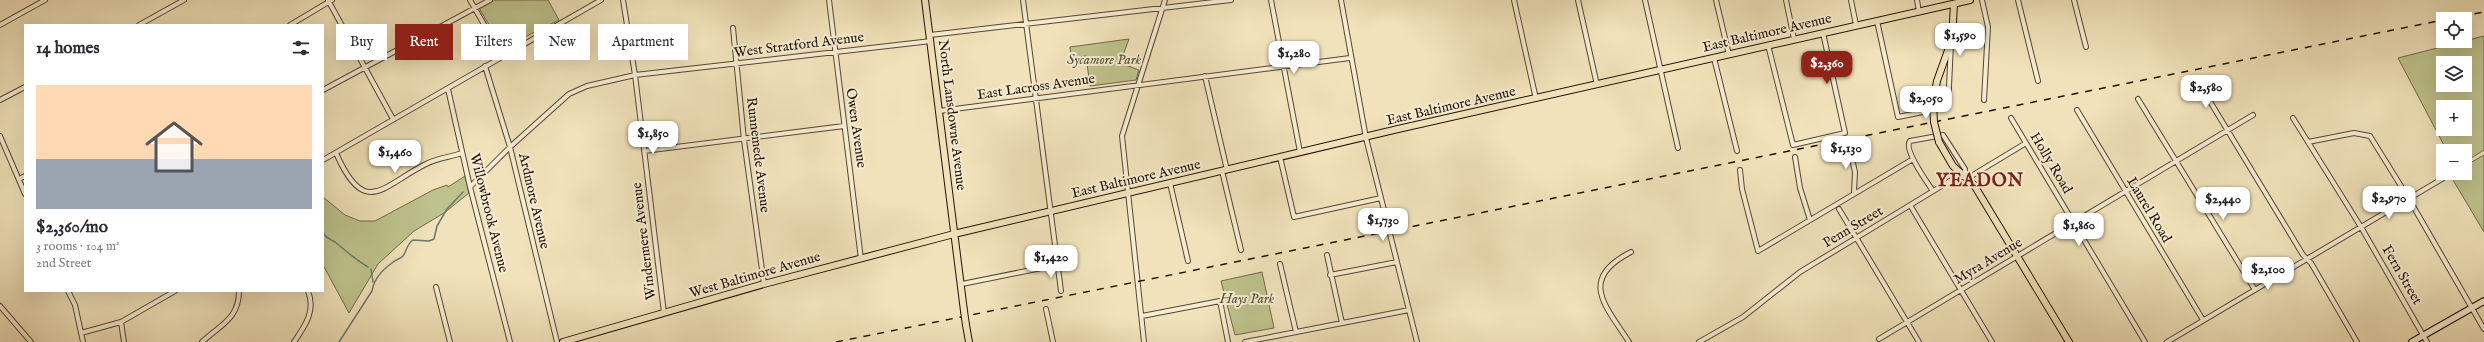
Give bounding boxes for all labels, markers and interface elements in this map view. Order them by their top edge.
street label: East Baltimore Avenue [1701,9,1834,57]
map controls [2436,12,2472,180]
button: locate [2436,12,2472,48]
pin: $1,590 [1927,23,1993,57]
chip: Buy [336,24,387,60]
chip: Rent [395,24,453,60]
chip: Filters [461,24,526,60]
chip: New [534,24,590,60]
chip: Apartment [598,24,688,60]
text: $1,590 [1944,27,1976,44]
street label: West Stratford Avenue [733,28,866,62]
icon: filters [290,37,312,59]
text: 14 homes [36,38,99,59]
street label: North Lansdowne Avenue [934,39,970,192]
pin: $1,280 [1261,41,1327,75]
text: $1,280 [1277,45,1311,62]
park label: Sycamore Park [1067,51,1141,69]
pin: $2,360 [1794,51,1860,85]
text: $2,360 [1810,55,1844,72]
button: layers [2436,56,2472,92]
street label: East Lacross Avenue [976,70,1097,104]
pin: $2,580 [2173,75,2239,109]
text: $2,580 [2190,79,2222,96]
street label: East Baltimore Avenue [1385,82,1518,130]
pin: $2,050 [1893,86,1959,120]
street label: Owen Avenue [841,87,871,170]
text: $2,050 [1909,90,1943,107]
street label: Runnemede Avenue [742,96,774,214]
button: + [2436,100,2472,136]
icon: home [138,111,210,183]
pin: $1,850 [620,121,686,155]
text: $1,850 [637,125,669,142]
street label: Holly Road [2026,129,2077,197]
pin: $1,130 [1813,136,1879,170]
pin: $1,460 [362,140,428,174]
text: $1,130 [1830,140,1862,157]
text: $1,460 [378,144,412,161]
button: − [2436,144,2472,180]
street label: Ardmore Avenue [514,150,554,251]
street label: Willowbrook Avenue [465,152,513,275]
street label: East Baltimore Avenue [1070,155,1203,203]
district label: YEADON [1936,170,2024,193]
street label: Laurel Road [2122,174,2176,247]
street label: Windermere Avenue [628,181,660,301]
pin: $2,970 [2356,186,2422,220]
pin: $2,440 [2190,187,2256,221]
text: $2,970 [2372,190,2406,207]
text: $2,440 [2205,191,2241,208]
street label: Penn Street [1820,202,1887,252]
pin: $1,730 [1350,208,1416,242]
text: $1,730 [1367,212,1399,229]
pin: $1,860 [2046,213,2112,247]
text: $2,360/mo [36,217,108,238]
text: $1,860 [2063,217,2095,234]
street label: Myra Avenue [1950,233,2026,288]
text: 3 rooms · 104 m² [36,238,120,255]
street label: Fern Street [2378,242,2426,308]
pin: $1,420 [1018,245,1084,279]
street label: West Baltimore Avenue [688,248,823,302]
text: $1,420 [1034,249,1068,266]
text: 2nd Street [36,255,91,272]
pin: $2,100 [2235,257,2301,291]
text: $2,100 [2251,261,2285,278]
park label: Hays Park [1219,290,1275,308]

